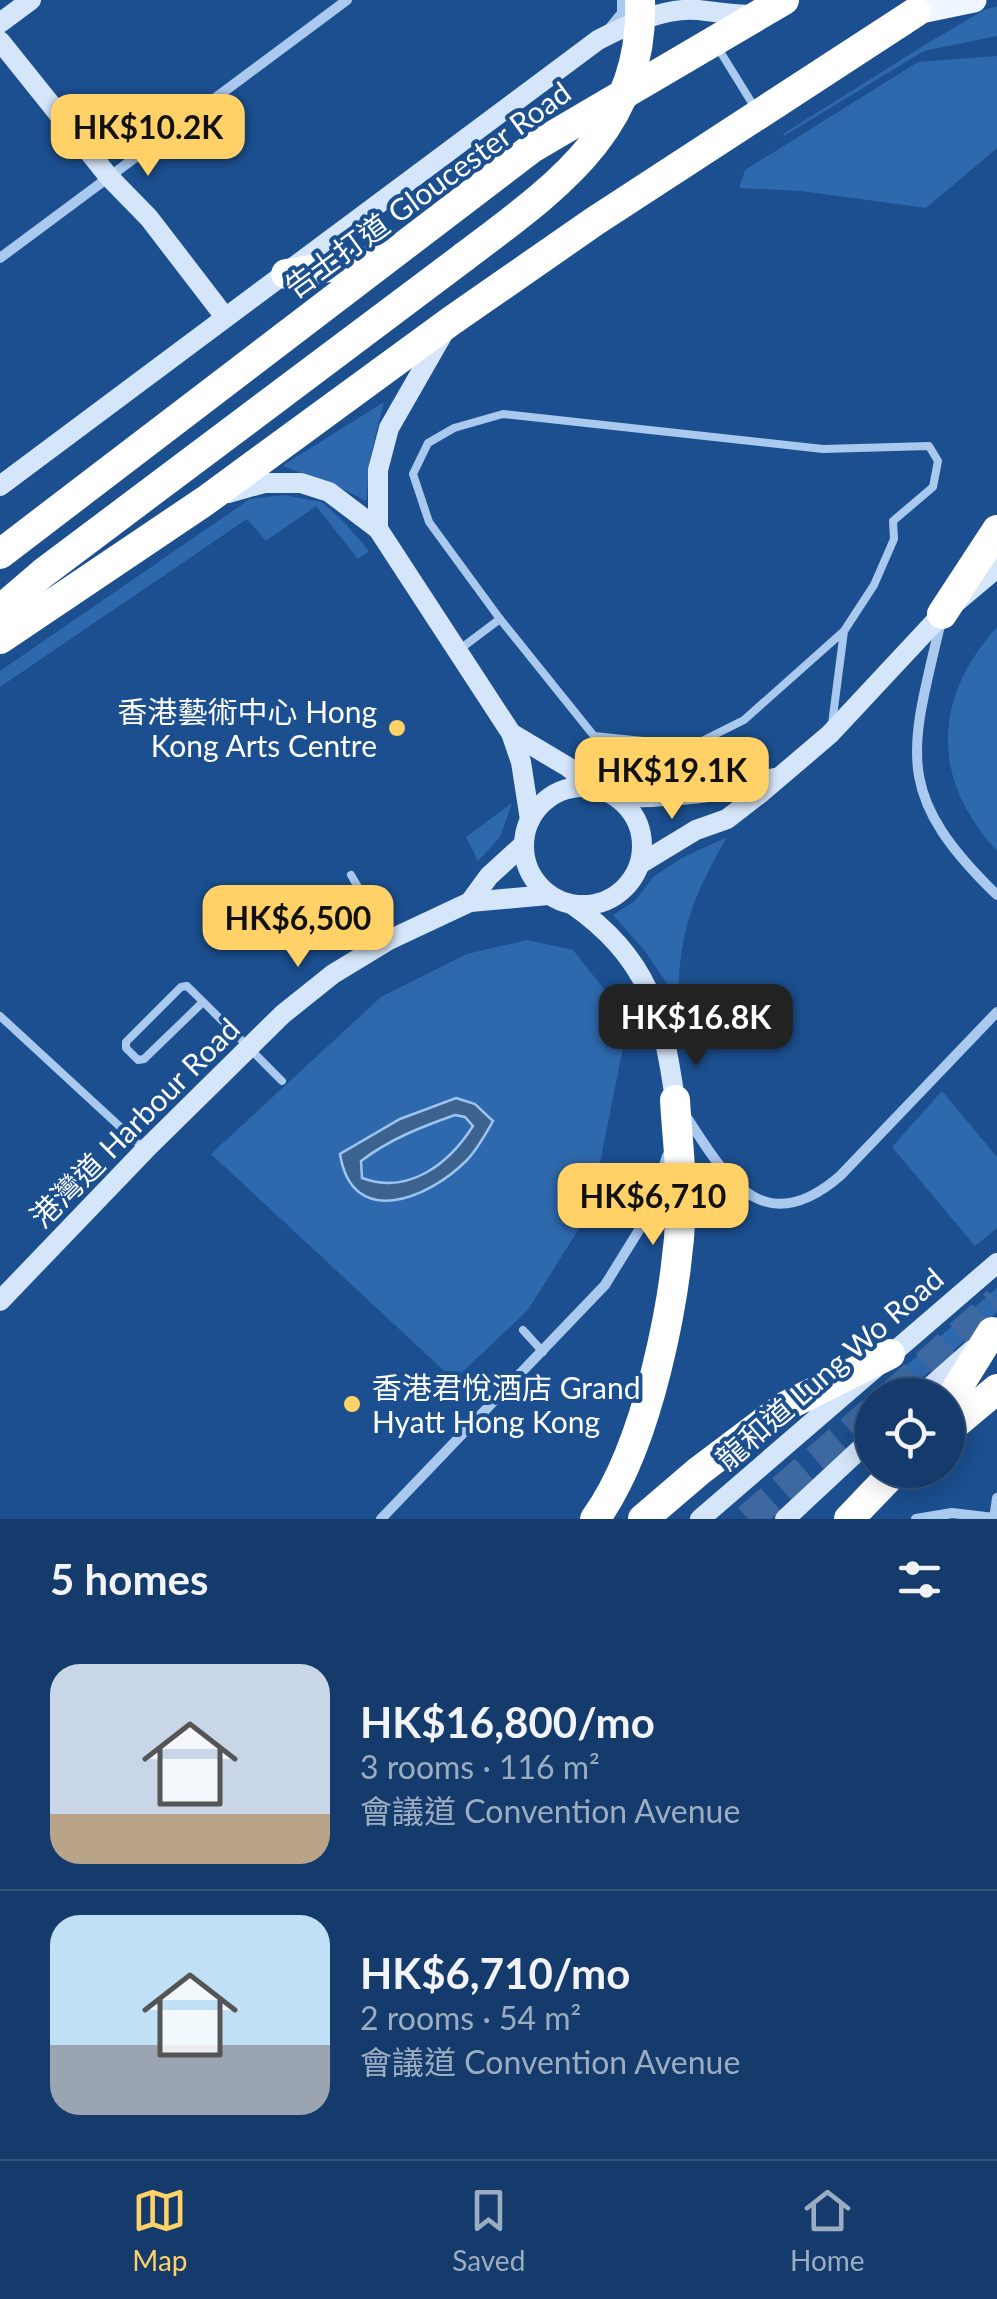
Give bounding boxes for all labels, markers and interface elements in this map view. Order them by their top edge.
street label: 告士打道 Gloucester Road [277,73,577,305]
pin: HK$10.2K [45,94,251,179]
text: HK$10.2K [73,107,223,146]
place label: 香港藝術中心 Hong Kong Arts Centre [118,693,377,763]
marker: 香港藝術中心 Hong Kong Arts Centre [386,717,408,739]
pin: HK$19.1K [569,737,775,822]
text: HK$19.1K [597,750,747,789]
pin: HK$6,500 [195,885,401,970]
text: HK$6,500 [225,898,371,937]
pin: HK$16.8K [593,984,799,1069]
text: HK$16.8K [621,997,771,1036]
street label: 港灣道 Harbour Road [22,1010,246,1234]
pin: HK$6,710 [550,1163,756,1248]
text: HK$6,710 [580,1176,726,1215]
street label: 龍和道 Lung Wo Road [708,1260,950,1476]
place label: 香港君悅酒店 Grand Hyatt Hong Kong [372,1369,641,1439]
map controls [855,1378,965,1488]
button: locate [855,1378,965,1488]
marker: 香港君悅酒店 Grand Hyatt Hong Kong [341,1393,363,1415]
icon: filters [892,1552,947,1607]
text: 5 homes [50,1554,208,1604]
text: HK$16,800/mo [360,1697,655,1747]
icon: home [130,1704,250,1824]
text: 3 rooms · 116 m² [360,1747,600,1786]
text: 會議道 Convention Avenue [360,1791,740,1830]
text: HK$6,710/mo [360,1948,630,1998]
icon: home [130,1955,250,2075]
text: 2 rooms · 54 m² [360,1998,581,2037]
text: 會議道 Convention Avenue [360,2042,740,2081]
tab: Map [132,2183,188,2277]
tab: Saved [452,2183,525,2277]
tab: Home [790,2183,865,2277]

